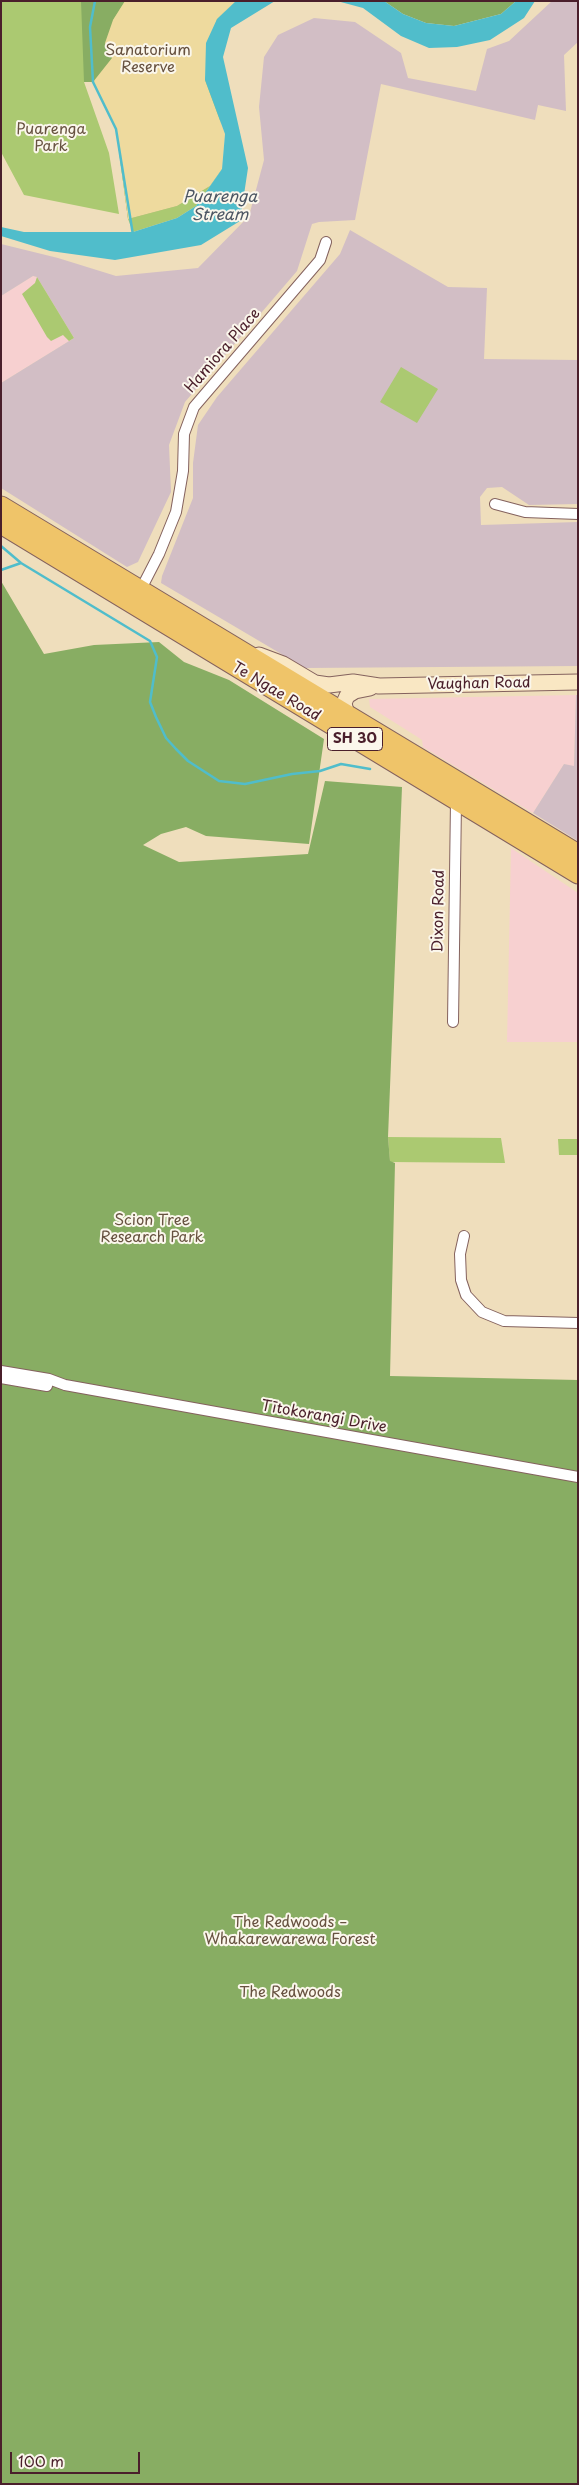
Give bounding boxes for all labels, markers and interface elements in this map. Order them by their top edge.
park label: Sanatorium Reserve [105,42,191,77]
park label: Puarenga Park [16,121,86,156]
water label: Puarenga Stream [183,188,257,226]
street label: Hamiora Place [182,305,264,397]
street label: Te Ngae Road [228,659,324,725]
street label: Vaughan Road [427,674,531,694]
road number: SH 30 [328,728,382,751]
street label: Dixon Road [429,869,449,953]
park label: Scion Tree Research Park [100,1212,204,1247]
street label: Tītokorangi Drive [260,1397,388,1437]
park label: The Redwoods – Whakarewarewa Forest [205,1914,375,1949]
park label: The Redwoods [239,1984,341,2002]
scale bar [12,2442,142,2474]
text: 100 m [18,2449,64,2472]

